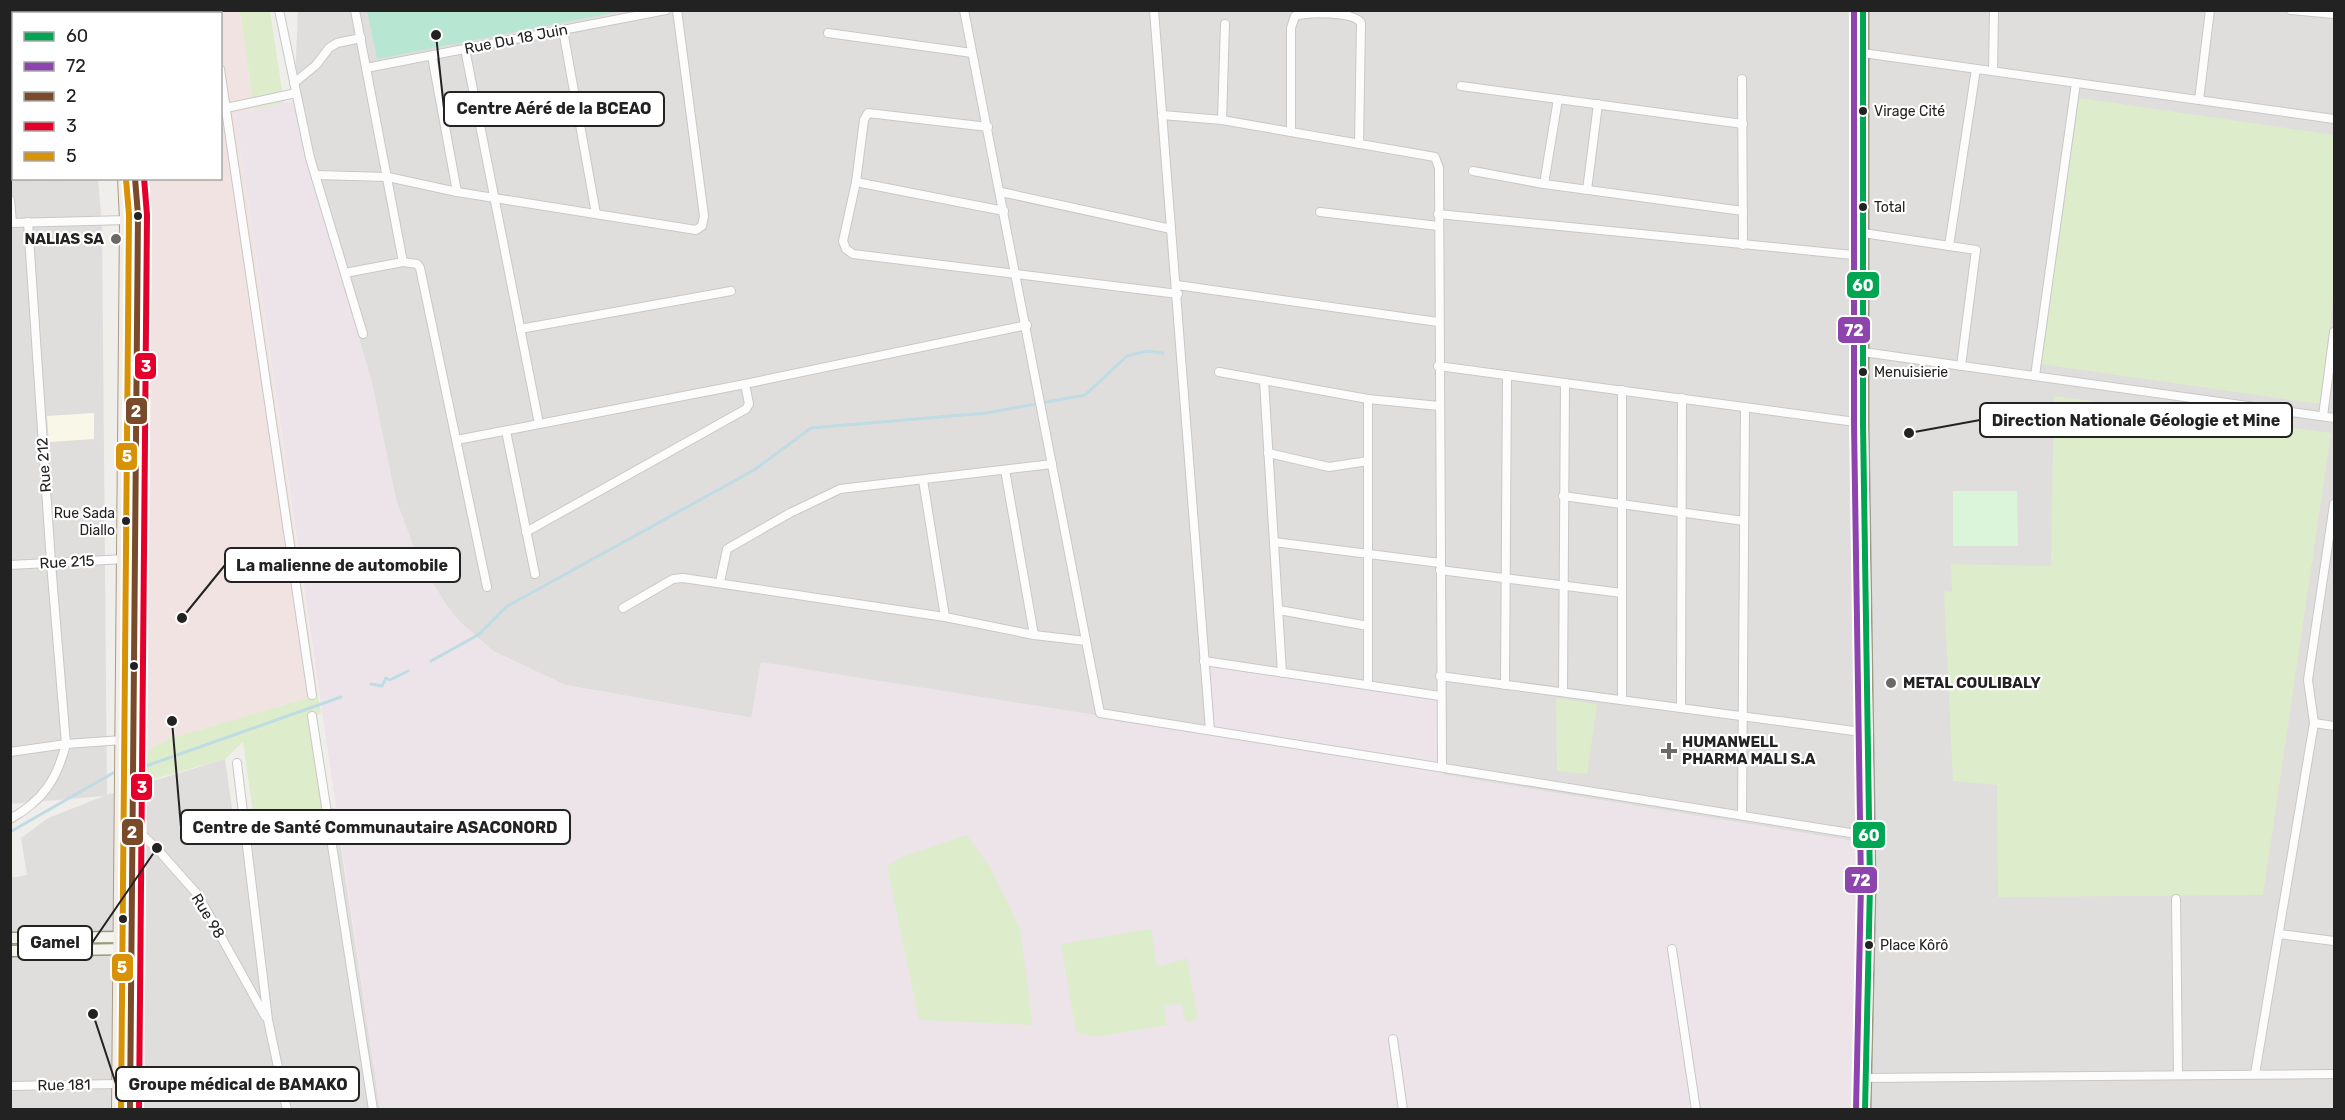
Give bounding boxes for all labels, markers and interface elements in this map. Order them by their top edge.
legend [12,12,222,180]
street label: Rue Du 18 Juin [463,20,569,58]
text: 60 [66,25,88,47]
text: 72 [66,55,86,77]
text: 2 [66,85,77,107]
callout: Centre Aéré de la BCEAO [444,92,664,126]
text: Centre Aéré de la BCEAO [457,99,651,118]
place label: Virage Cité [1874,103,1945,120]
marker: Virage Cité [1857,105,1869,117]
text: 3 [66,115,77,137]
text: 5 [66,145,77,167]
place label: Total [1874,199,1905,216]
marker: Total [1857,201,1869,213]
unlabelled marker [132,210,144,222]
place label: NALIAS SA [24,230,104,248]
marker: NALIAS SA [109,232,123,246]
line badge: 60 [1846,271,1880,299]
text: 60 [1852,276,1874,295]
line badge: 72 [1837,316,1871,344]
text: 72 [1844,321,1864,340]
line badge: 3 [134,352,157,380]
text: 3 [141,357,151,376]
place label: Menuisierie [1874,364,1948,381]
marker: Menuisierie [1857,366,1869,378]
line badge: 2 [125,397,148,425]
text: 2 [131,402,141,421]
callout: Direction Nationale Géologie et Mine [1980,403,2292,437]
text: Direction Nationale Géologie et Mine [1992,411,2280,430]
street label: Rue 212 [33,437,55,493]
line badge: 5 [115,442,138,471]
text: 5 [122,447,132,466]
place label: Rue Sada Diallo [54,505,115,539]
marker: Rue Sada Diallo [120,515,132,527]
callout: La malienne de automobile [225,548,460,582]
street label: Rue 215 [39,552,95,572]
text: La malienne de automobile [236,556,448,575]
unlabelled marker [128,660,140,672]
place label: METAL COULIBALY [1903,674,2041,692]
marker: METAL COULIBALY [1884,676,1898,690]
place label: HUMANWELL PHARMA MALI S.A [1682,733,1816,768]
marker: HUMANWELL PHARMA MALI S.A [1660,742,1678,760]
line badge: 3 [130,773,153,801]
text: 3 [137,778,147,797]
callout: Centre de Santé Communautaire ASACONORD [181,810,570,844]
line badge: 2 [121,818,144,846]
text: Centre de Santé Communautaire ASACONORD [193,818,557,837]
line badge: 60 [1852,821,1886,849]
text: 2 [127,823,137,842]
text: 60 [1858,826,1880,845]
line badge: 72 [1844,866,1878,894]
text: 72 [1851,871,1871,890]
street label: Rue 98 [188,890,228,942]
unlabelled marker [117,913,129,925]
callout: Gamel [18,926,92,960]
text: Gamel [30,933,80,952]
place label: Place Kôrô [1880,937,1948,954]
marker: Place Kôrô [1863,939,1875,951]
line badge: 5 [111,953,134,982]
text: 5 [117,958,127,977]
callout: Groupe médical de BAMAKO [116,1067,359,1101]
text: Groupe médical de BAMAKO [128,1075,348,1094]
street label: Rue 181 [37,1076,91,1094]

